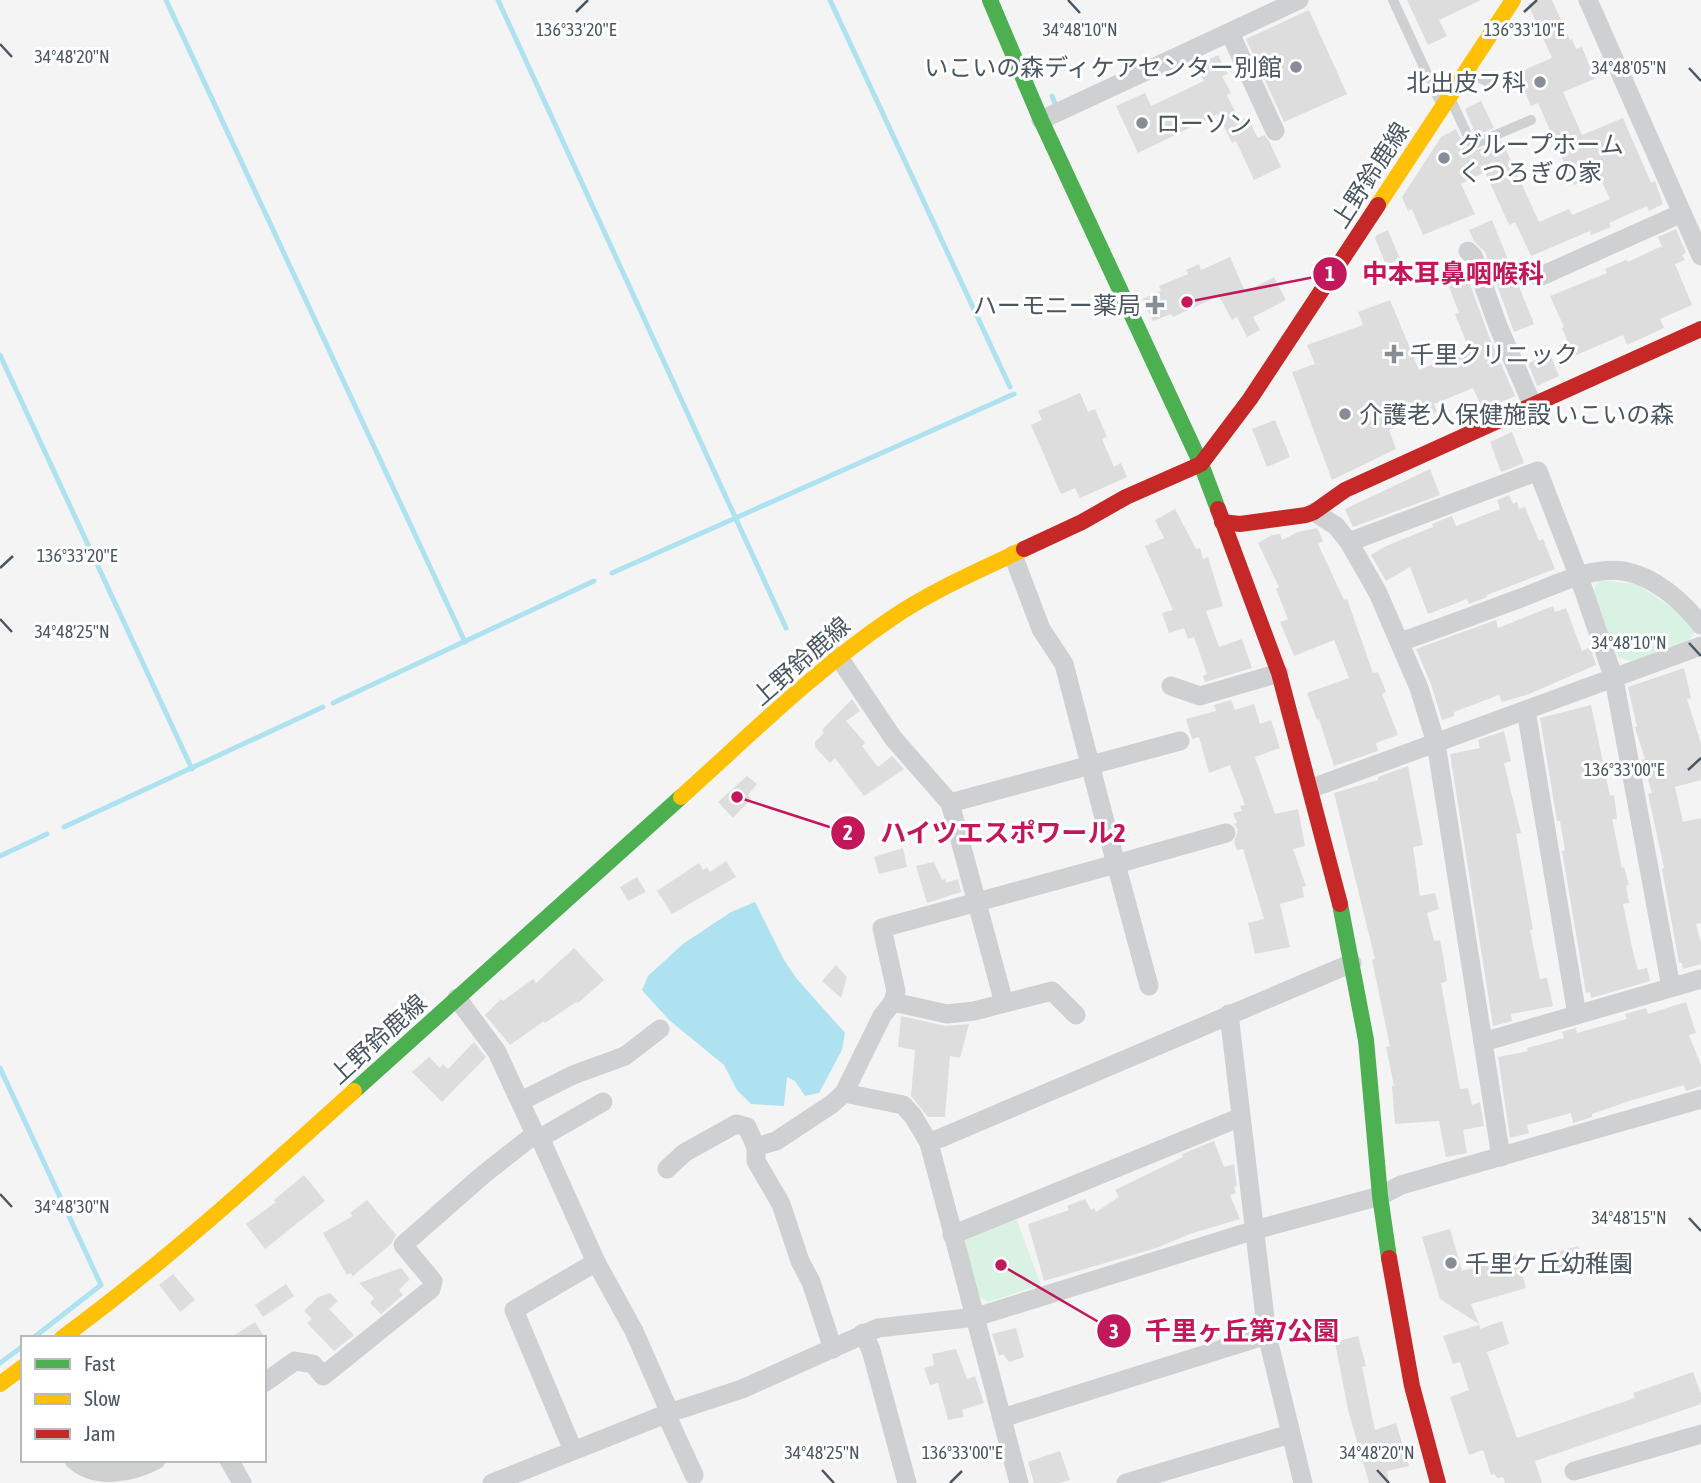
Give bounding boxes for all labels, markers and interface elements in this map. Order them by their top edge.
text: 136°33'20"E [536,19,617,40]
text: 34°48'10"N [1042,19,1118,40]
text: 136°33'10"E [1484,19,1565,40]
text: 34°48'20"N [34,46,110,67]
place label: いこいの森ディケアセンター別館 [924,54,1282,81]
text: 34°48'05"N [1591,57,1667,78]
marker: いこいの森ディケアセンター別館 [1288,59,1304,75]
place label: 北出皮フ科 [1406,69,1526,96]
marker: 北出皮フ科 [1532,74,1548,90]
place label: ローソン [1156,110,1252,137]
marker: ローソン [1134,115,1150,131]
street label: 上野鈴鹿線 [1326,117,1414,233]
place label: グループホーム くつろぎの家 [1458,131,1624,186]
marker: グループホーム くつろぎの家 [1436,150,1452,166]
callout: 中本耳鼻咽喉科 [1313,250,1558,297]
text: 中本耳鼻咽喉科 [1362,259,1544,289]
text: 1 [1325,261,1335,285]
place label: ハーモニー薬局 [973,292,1141,319]
marker: ハーモニー薬局 [1147,297,1163,313]
place label: 千里クリニック [1410,341,1578,368]
marker: 千里クリニック [1384,344,1404,364]
place label: 介護老人保健施設 いこいの森 [1359,401,1674,428]
marker: 介護老人保健施設 いこいの森 [1337,406,1353,422]
text: 136°33'20"E [37,545,118,566]
street label: 上野鈴鹿線 [747,611,855,711]
text: 34°48'25"N [34,621,110,642]
text: 34°48'10"N [1591,632,1667,653]
text: 136°33'00"E [1584,759,1665,780]
callout: ハイツエスポワール2 [831,809,1140,856]
text: ハイツエスポワール2 [880,818,1126,848]
text: 2 [843,820,853,844]
street label: 上野鈴鹿線 [324,989,432,1089]
text: 34°48'30"N [34,1196,110,1217]
text: 34°48'15"N [1591,1207,1667,1228]
place label: 千里ケ丘幼稚園 [1465,1250,1633,1277]
marker: 千里ケ丘幼稚園 [1443,1255,1459,1271]
callout: 千里ヶ丘第7公園 [1096,1308,1353,1355]
text: 千里ヶ丘第7公園 [1145,1316,1339,1346]
text: 3 [1109,1319,1119,1343]
legend [21,1336,266,1462]
text: Fast [84,1351,115,1375]
text: Slow [84,1386,121,1410]
text: Jam [84,1421,116,1445]
text: 34°48'25"N [784,1442,860,1463]
text: 136°33'00"E [922,1442,1003,1463]
text: 34°48'20"N [1339,1442,1415,1463]

